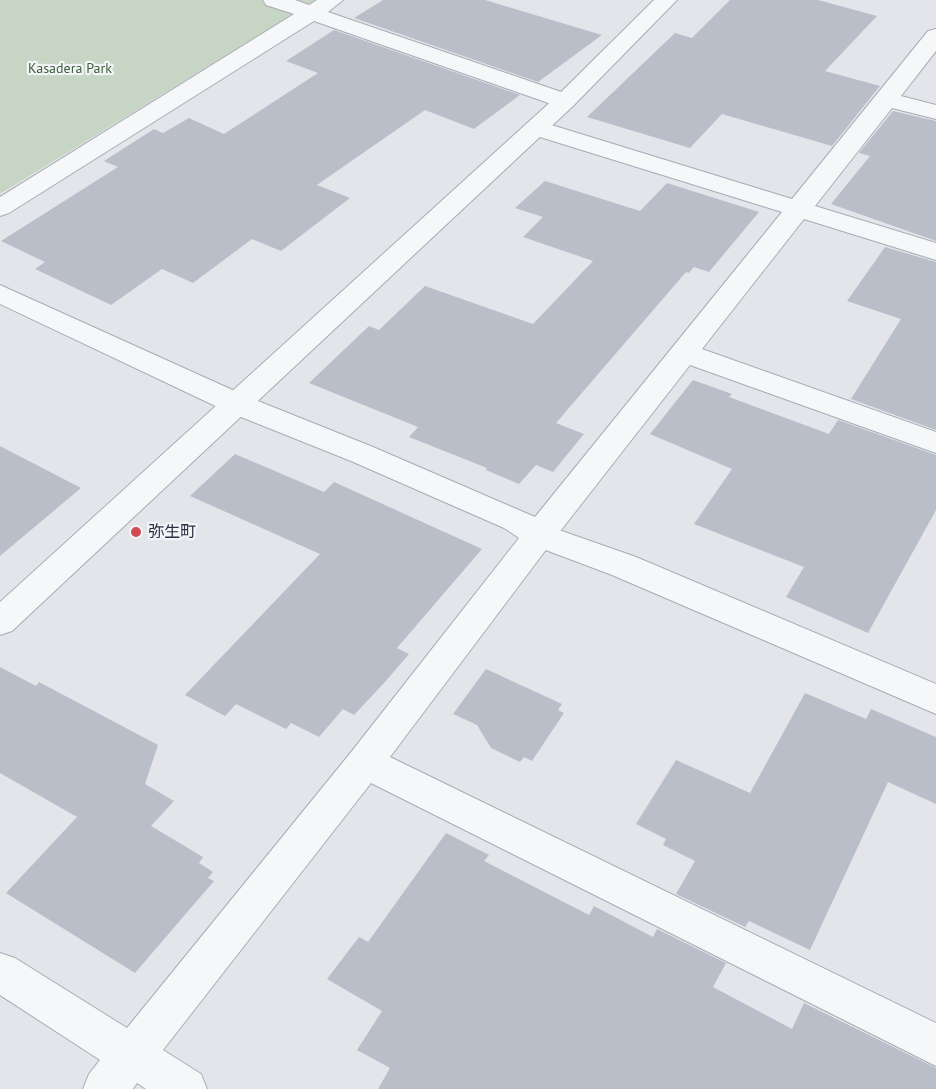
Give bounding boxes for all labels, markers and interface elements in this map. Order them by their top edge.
park label: Kasadera Park [28,61,112,77]
place label: 弥生町 [148,522,196,542]
marker: 弥生町 [129,525,143,539]

